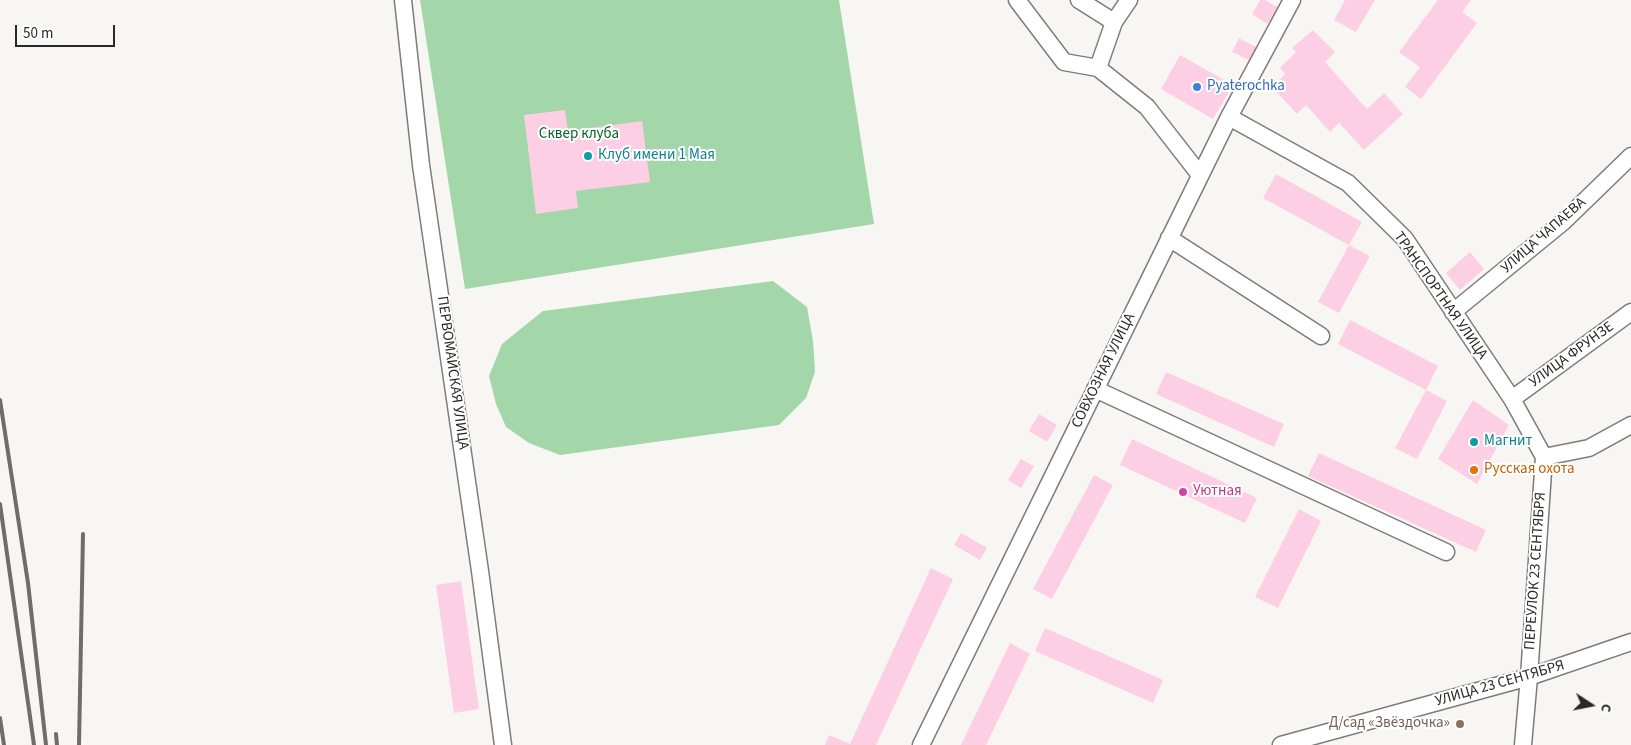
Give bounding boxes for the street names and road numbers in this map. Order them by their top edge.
street label: УЛИЦА ЧАПАЕВА [1498,194,1590,278]
street label: ТРАНСПОРТНАЯ УЛИЦА [1389,229,1491,363]
street label: ПЕРВОМАЙСКАЯ УЛИЦА [432,295,472,451]
street label: СОВХОЗНАЯ УЛИЦА [1068,311,1140,431]
street label: УЛИЦА ФРУНЗЕ [1526,318,1618,392]
street label: ПЕРЕУЛОК 23 СЕНТЯБРЯ [1521,491,1551,651]
street label: УЛИЦА 23 СЕНТЯБРЯ [1433,657,1567,711]

